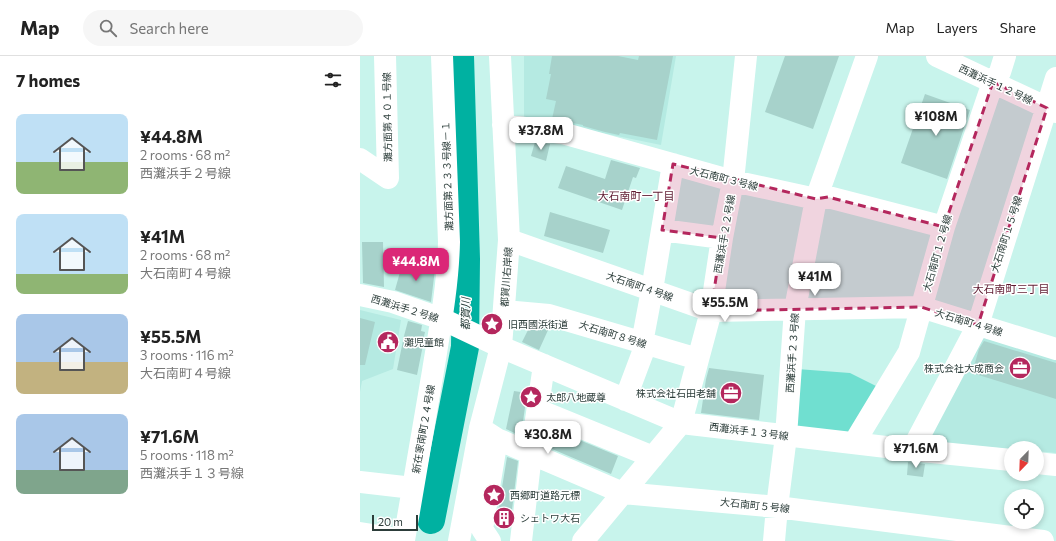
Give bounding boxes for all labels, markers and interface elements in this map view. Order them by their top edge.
search box [83,10,363,46]
text: Map [20,16,59,39]
icon: search [97,17,119,39]
text: Search here [129,19,209,37]
text: Map [886,19,914,36]
text: Layers [936,19,978,36]
text: Share [1000,19,1036,36]
street label: 西灘浜手１２号線 [957,62,1035,106]
icon: filters [322,69,344,91]
text: 7 homes [16,70,80,91]
street label: 灘方面第４０１号線 [380,72,394,162]
pin: ¥108M [908,103,964,137]
text: ¥108M [914,108,958,124]
pin: ¥37.8M [508,117,574,151]
street label: 灘方面第２３３号線－１ [439,121,455,231]
text: ¥37.8M [518,122,564,138]
text: ¥44.8M [140,126,203,147]
icon: home [48,130,96,178]
text: 2 rooms · 68 m² [140,147,230,163]
street label: 大石南町３号線 [689,164,759,192]
text: 西灘浜手２号線 [140,165,231,181]
district label: 大石南町一丁目 [598,189,675,202]
street label: 西灘浜手２２号線 [711,194,737,274]
street label: 大石南町１５号線 [988,194,1024,274]
street label: 大石南町１２号線 [920,213,954,293]
text: ¥41M [140,226,185,247]
icon: home [48,230,96,278]
text: 2 rooms · 68 m² [140,247,230,263]
street label: 都賀川右岸線 [498,247,514,307]
pin: ¥44.8M [383,248,449,282]
text: ¥44.8M [392,253,440,269]
pin: ¥41M [791,263,839,297]
text: 大石南町４号線 [140,265,231,281]
text: ¥41M [798,268,832,284]
street label: 大石南町４号線 [605,269,675,303]
district label: 大石南町三丁目 [973,282,1050,295]
pin: ¥55.5M [692,289,758,323]
street label: 西灘浜手２号線 [370,292,440,324]
text: ¥55.5M [702,294,748,310]
water label: 都賀川 [458,296,472,331]
street label: 大石南町４号線 [934,306,1004,338]
place icon: 旧西國浜街道 [479,311,505,337]
street label: 西灘浜手２３号線 [783,313,801,393]
place label: 旧西國浜街道 [508,318,568,330]
street label: 大石南町８号線 [578,318,648,350]
text: ¥55.5M [140,326,201,347]
public building icon: 灘児童館 [375,329,401,355]
icon: home [48,330,96,378]
place label: 灘児童館 [404,336,444,348]
text: 3 rooms · 116 m² [140,347,234,363]
office icon: 株式会社大成商会 [1007,355,1033,381]
place label: 株式会社大成商会 [924,362,1004,374]
text: 大石南町４号線 [140,365,231,381]
office icon: 株式会社石田老舗 [718,380,744,406]
street label: 新在家南町２４号線 [409,384,437,474]
place icon: 太郎八地蔵尊 [518,384,544,410]
place label: 株式会社石田老舗 [636,387,716,399]
place label: 太郎八地蔵尊 [546,391,606,403]
street label: 西灘浜手１３号線 [709,420,789,442]
pin: ¥30.8M [515,421,581,455]
text: ¥71.6M [140,426,199,447]
text: ¥30.8M [524,426,572,442]
icon: home [48,430,96,478]
pin: ¥71.6M [883,435,949,469]
text: ¥71.6M [893,440,939,456]
north arrow [1004,441,1044,481]
map controls [1004,441,1044,529]
text: 5 rooms · 118 m² [140,447,234,463]
text: 西灘浜手１３号線 [140,465,244,481]
place icon: 西郷町道路元標 [481,482,507,508]
place label: 西郷町道路元標 [510,489,580,501]
button: locate [1004,489,1044,529]
street label: 大石南町５号線 [720,495,790,515]
building icon: シェトワ大石 [491,505,517,531]
place label: シェトワ大石 [520,512,580,524]
scale bar [372,513,418,532]
text: 20 m [378,515,403,528]

